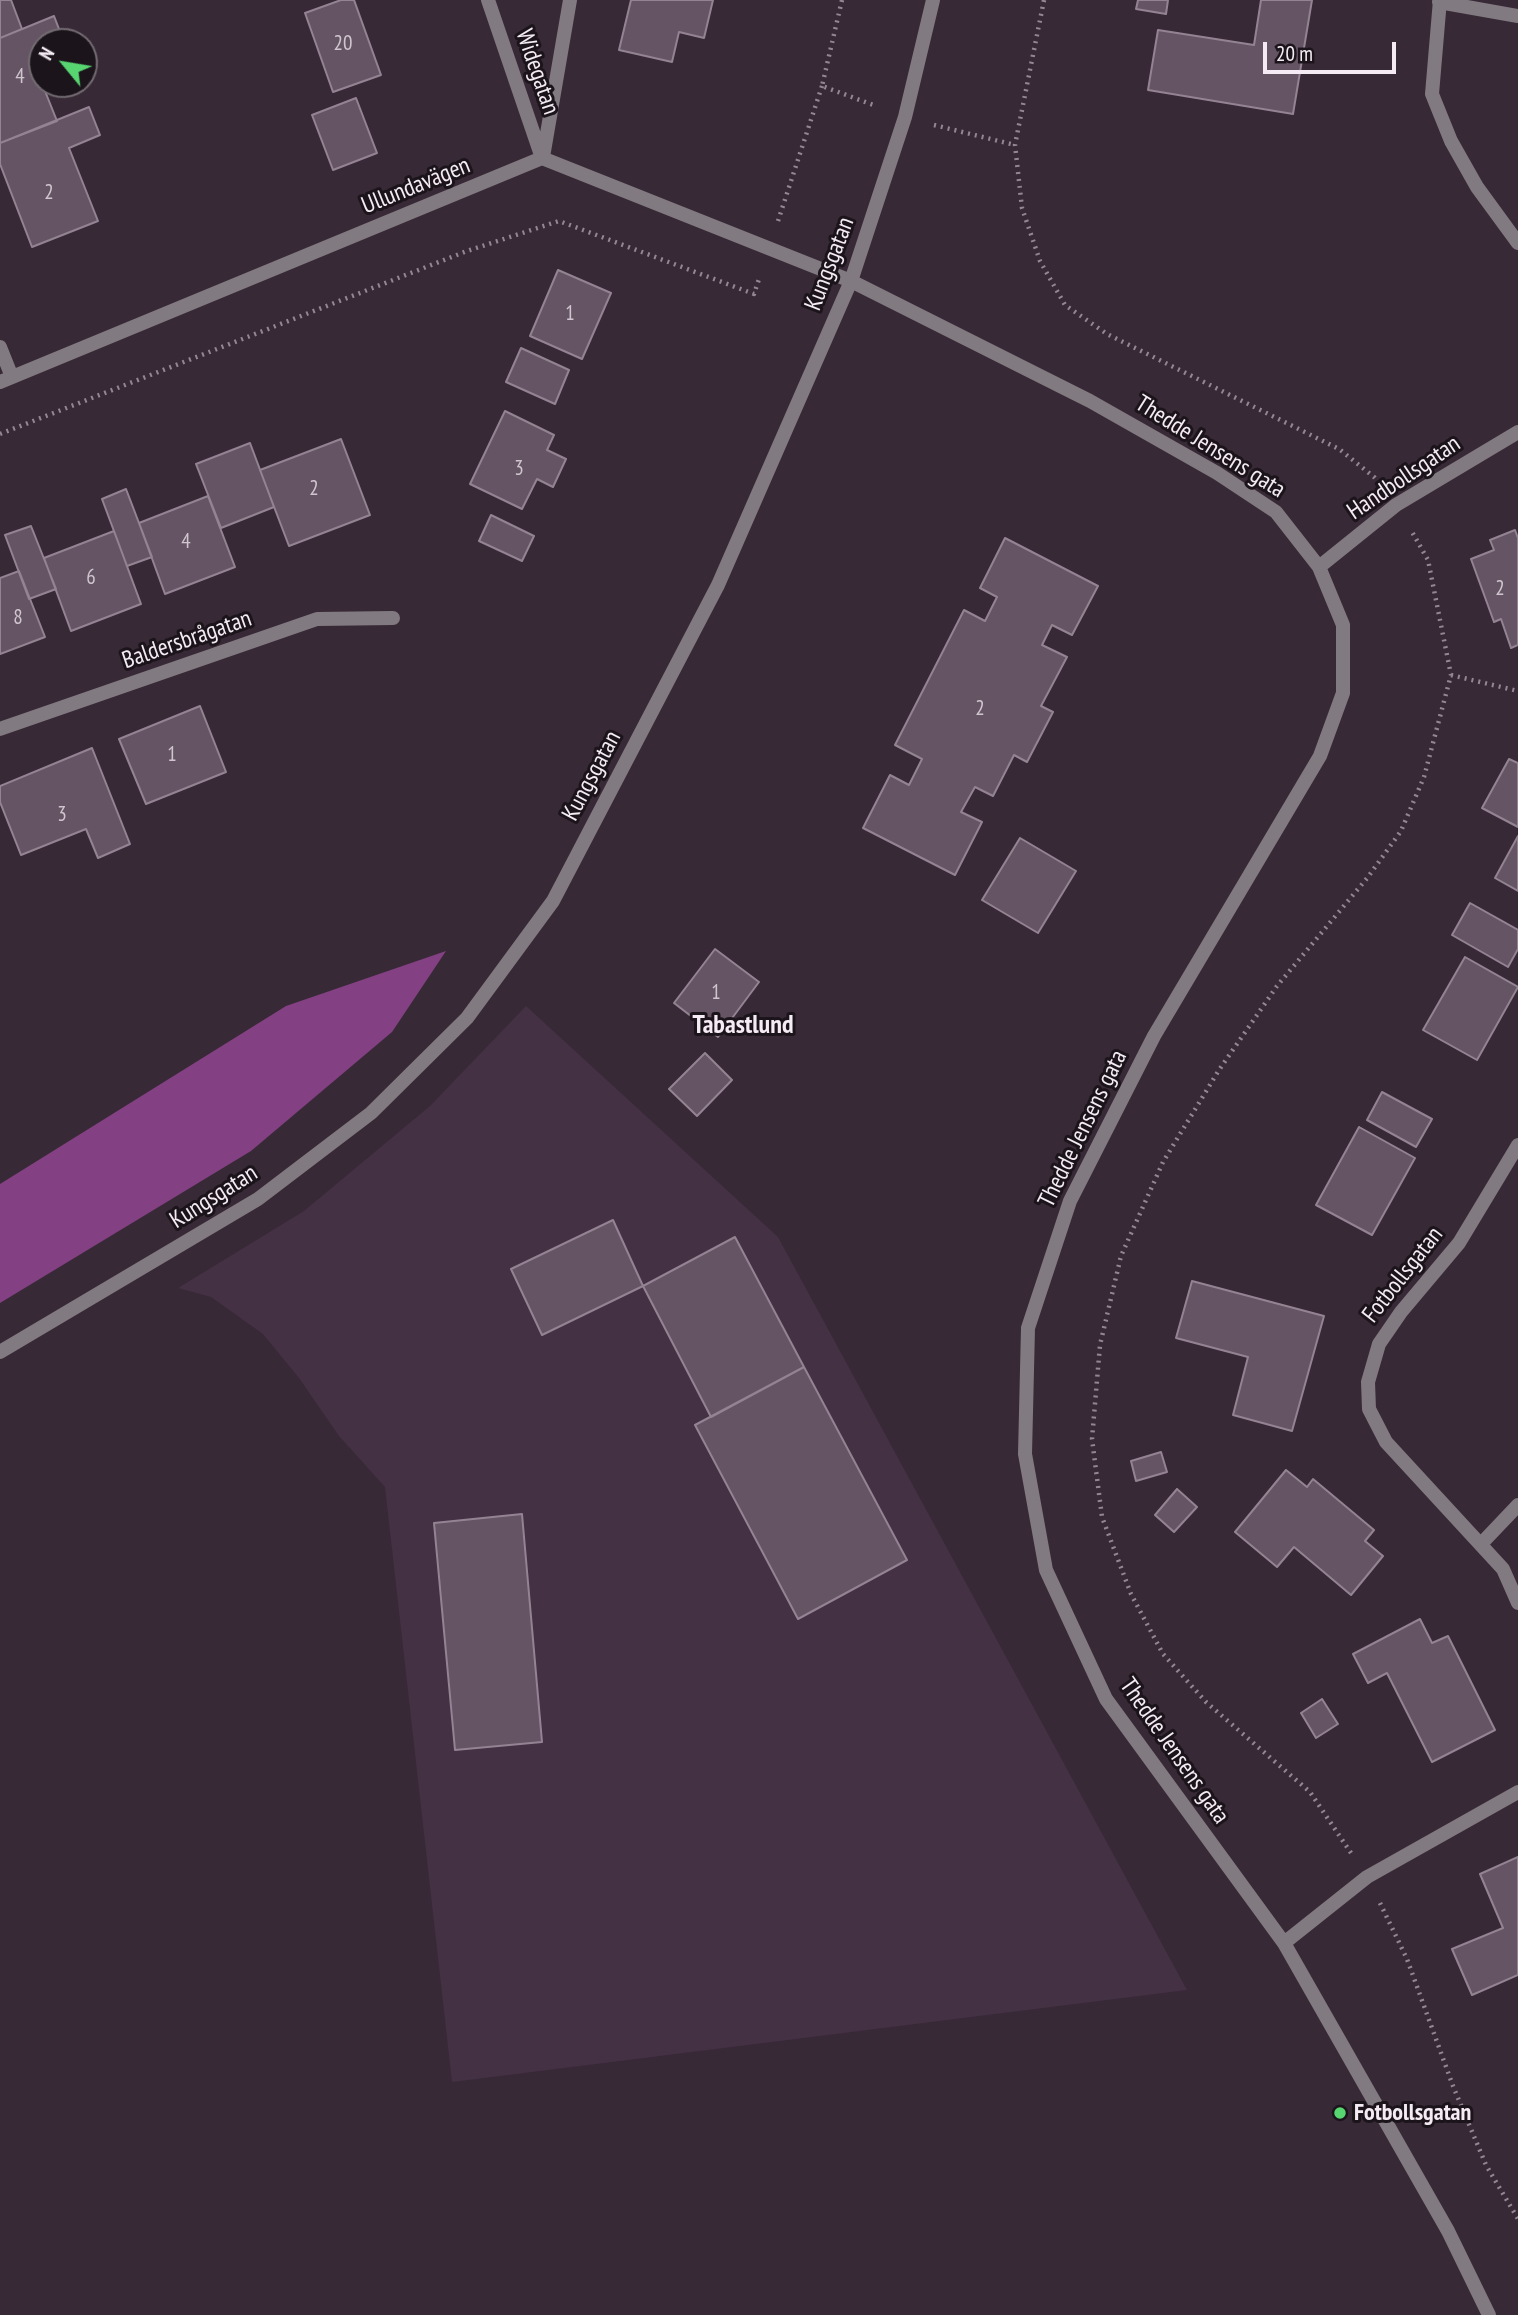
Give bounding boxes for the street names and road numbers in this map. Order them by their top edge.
street label: Widegatan [509,26,565,118]
street label: Ullundavägen [358,151,474,221]
street label: Kungsgatan [799,213,861,315]
street label: Thedde Jensens gata [1130,389,1290,505]
street label: Handbollsgatan [1342,430,1466,526]
street label: Baldersbrågatan [119,604,255,676]
street label: Kungsgatan [556,726,628,826]
street label: Thedde Jensens gata [1033,1046,1133,1212]
street label: Kungsgatan [165,1159,263,1235]
street label: Fotbollsgatan [1357,1221,1449,1329]
street label: Thedde Jensens gata [1113,1673,1235,1829]

